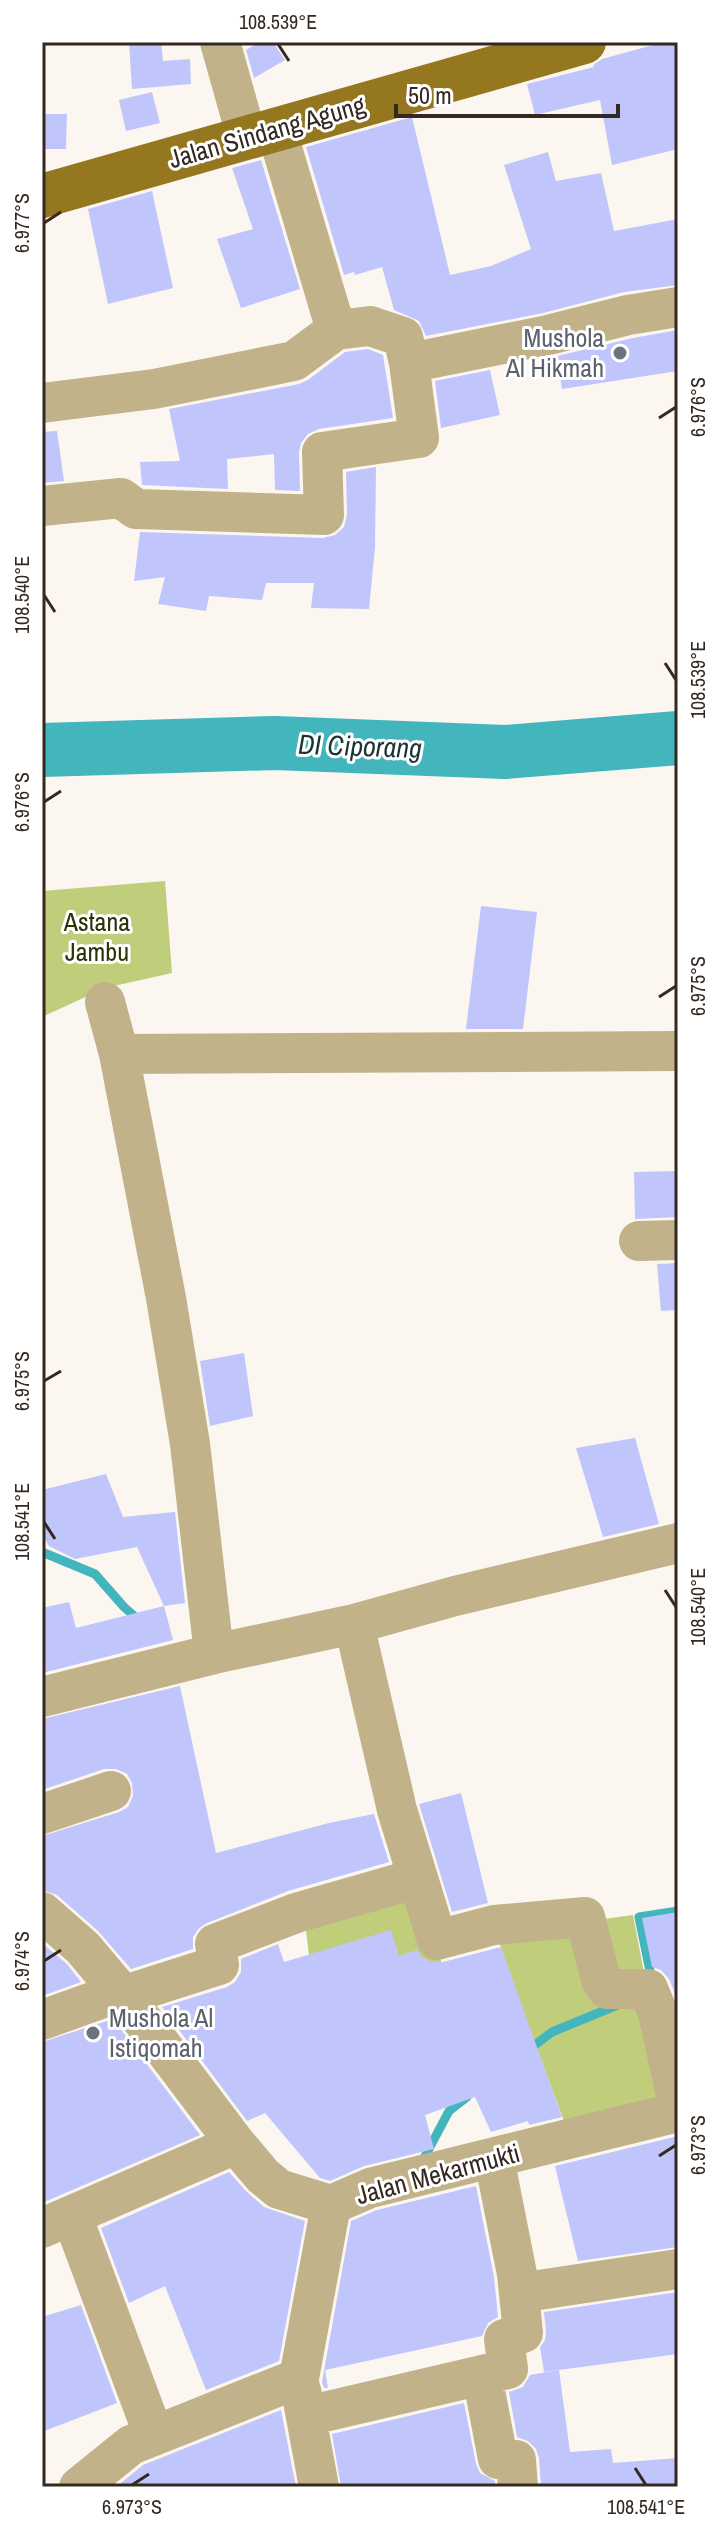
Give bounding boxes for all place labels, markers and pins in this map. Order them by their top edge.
place label: Mushola Al Hikmah [505,320,604,385]
marker: Mushola Al Hikmah [611,344,629,362]
place label: Mushola Al Istiqomah [109,2000,213,2065]
marker: Mushola Al Istiqomah [84,2024,102,2042]

